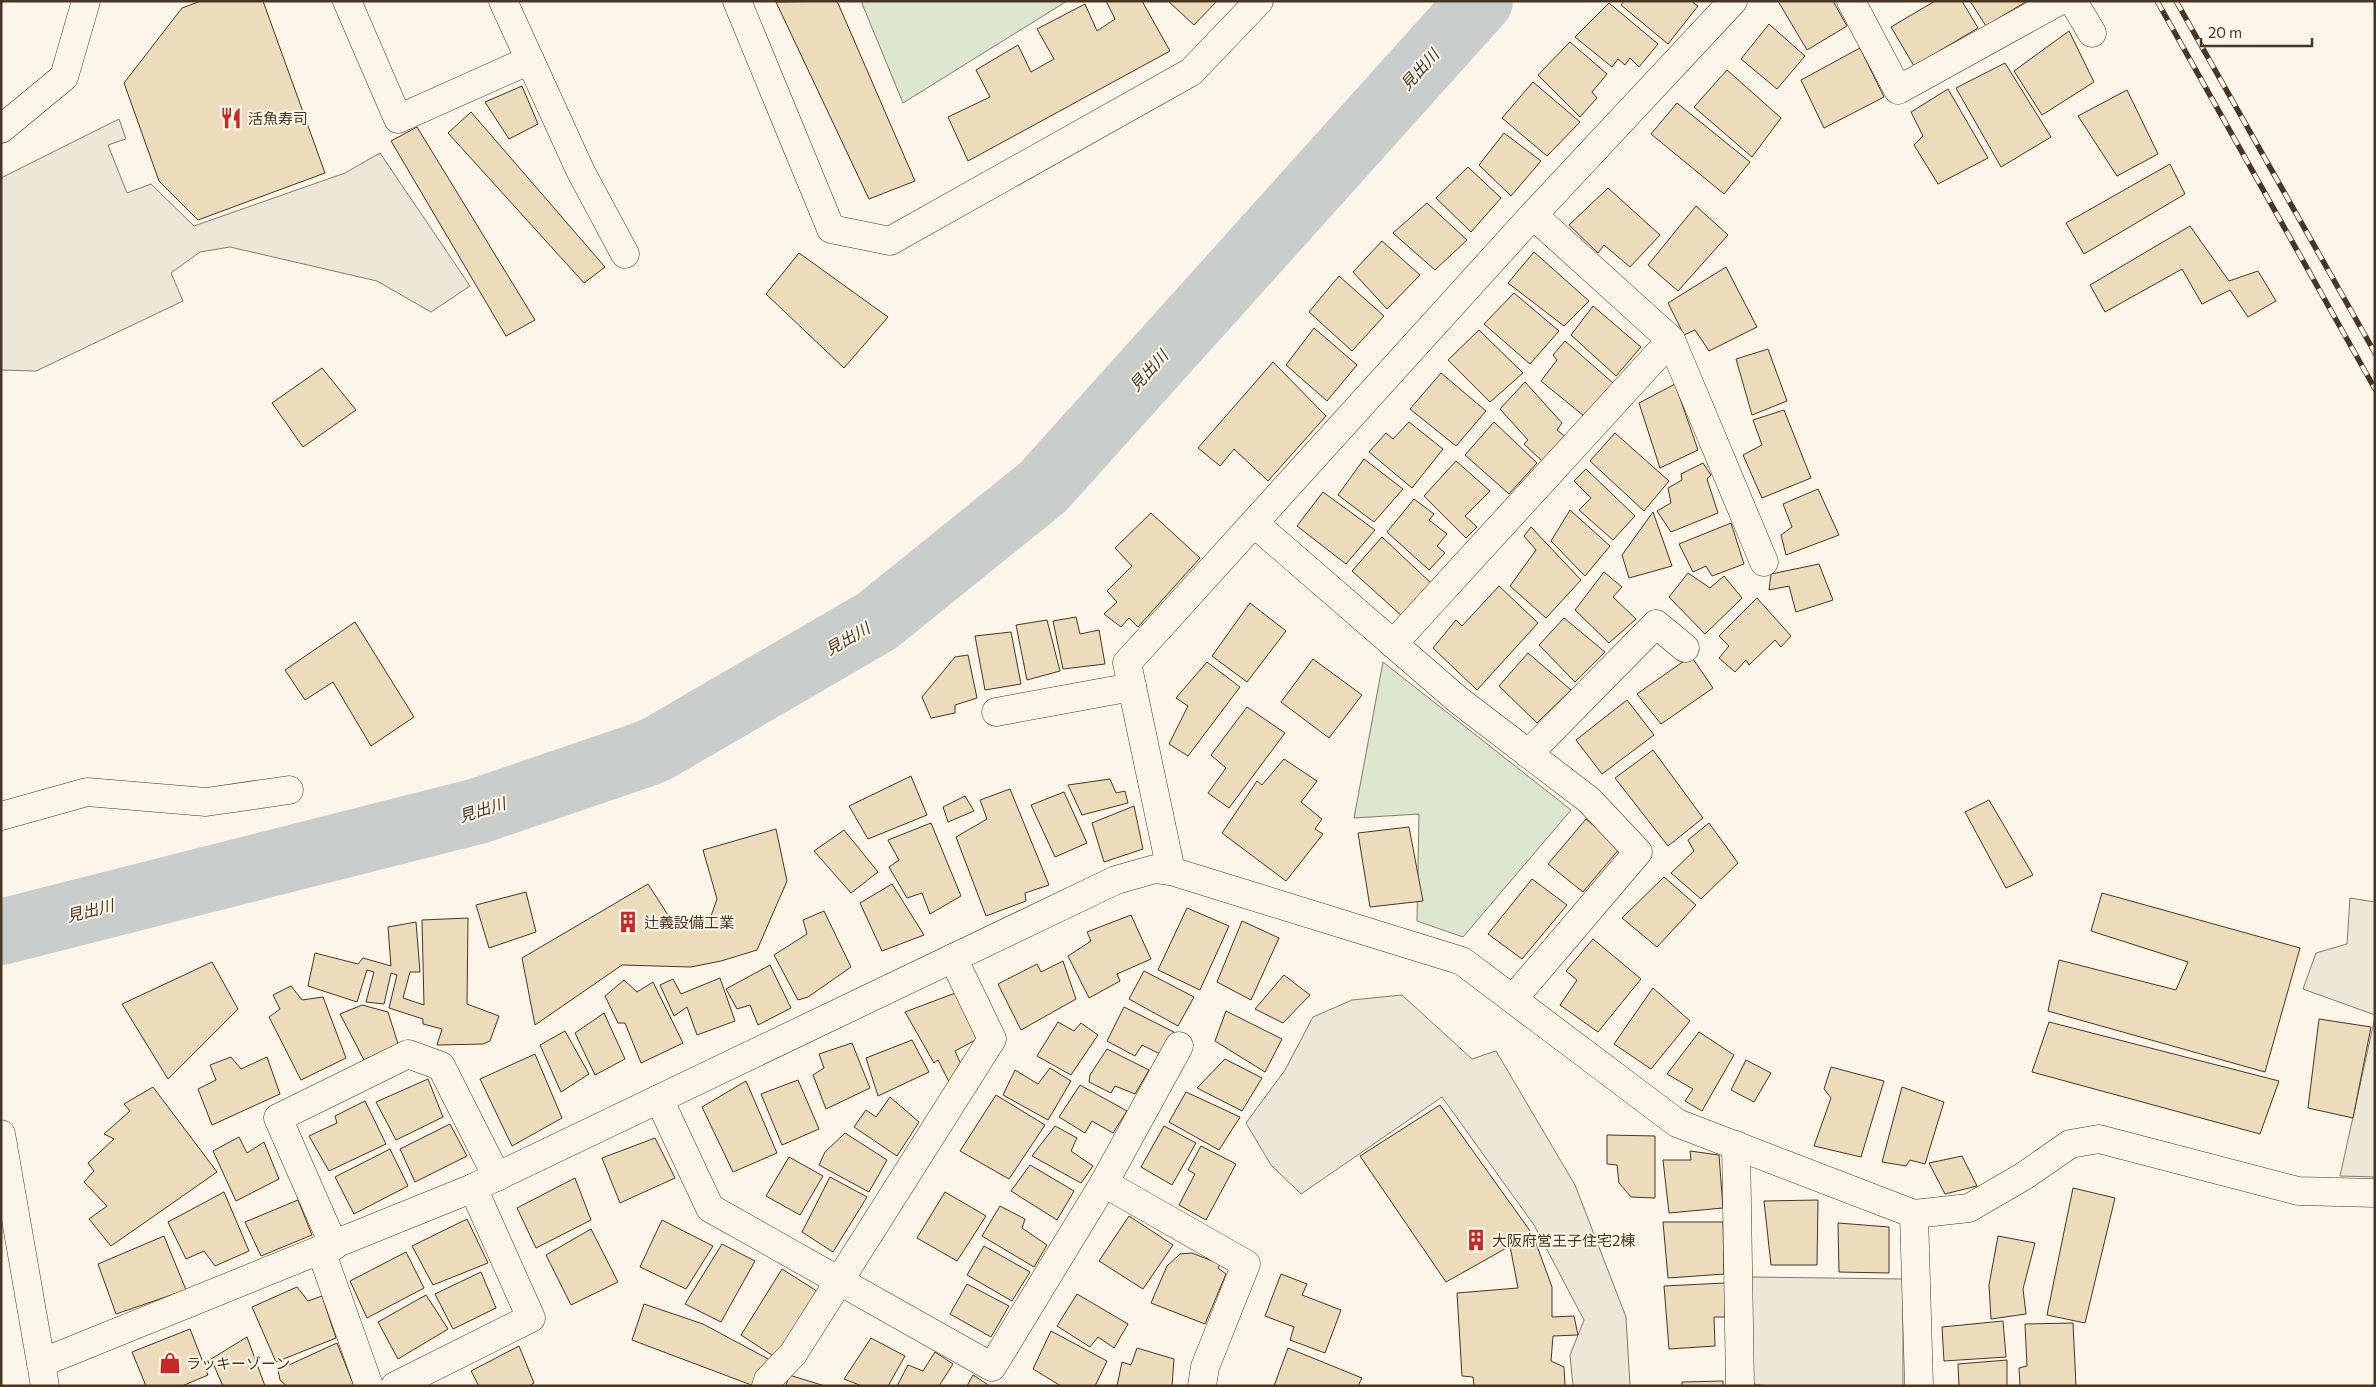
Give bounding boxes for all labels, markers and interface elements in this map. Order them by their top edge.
scale bar [2201,15,2312,47]
text: 20 m [2208,23,2242,41]
water label: 見出川 [1396,43,1443,93]
restaurant icon: 活魚寿司 [218,105,244,131]
place label: 活魚寿司 [248,109,308,127]
water label: 見出川 [1125,344,1172,394]
water label: 見出川 [821,617,874,658]
water label: 見出川 [456,792,510,825]
water label: 見出川 [64,894,118,925]
building icon: 辻義設備工業 [615,909,641,935]
place label: 辻義設備工業 [644,913,734,931]
building icon: 大阪府営王子住宅2棟 [1463,1227,1489,1253]
place label: 大阪府営王子住宅2棟 [1492,1231,1635,1249]
shop icon: ラッキーゾーン [157,1350,183,1376]
place label: ラッキーゾーン [186,1354,290,1372]

